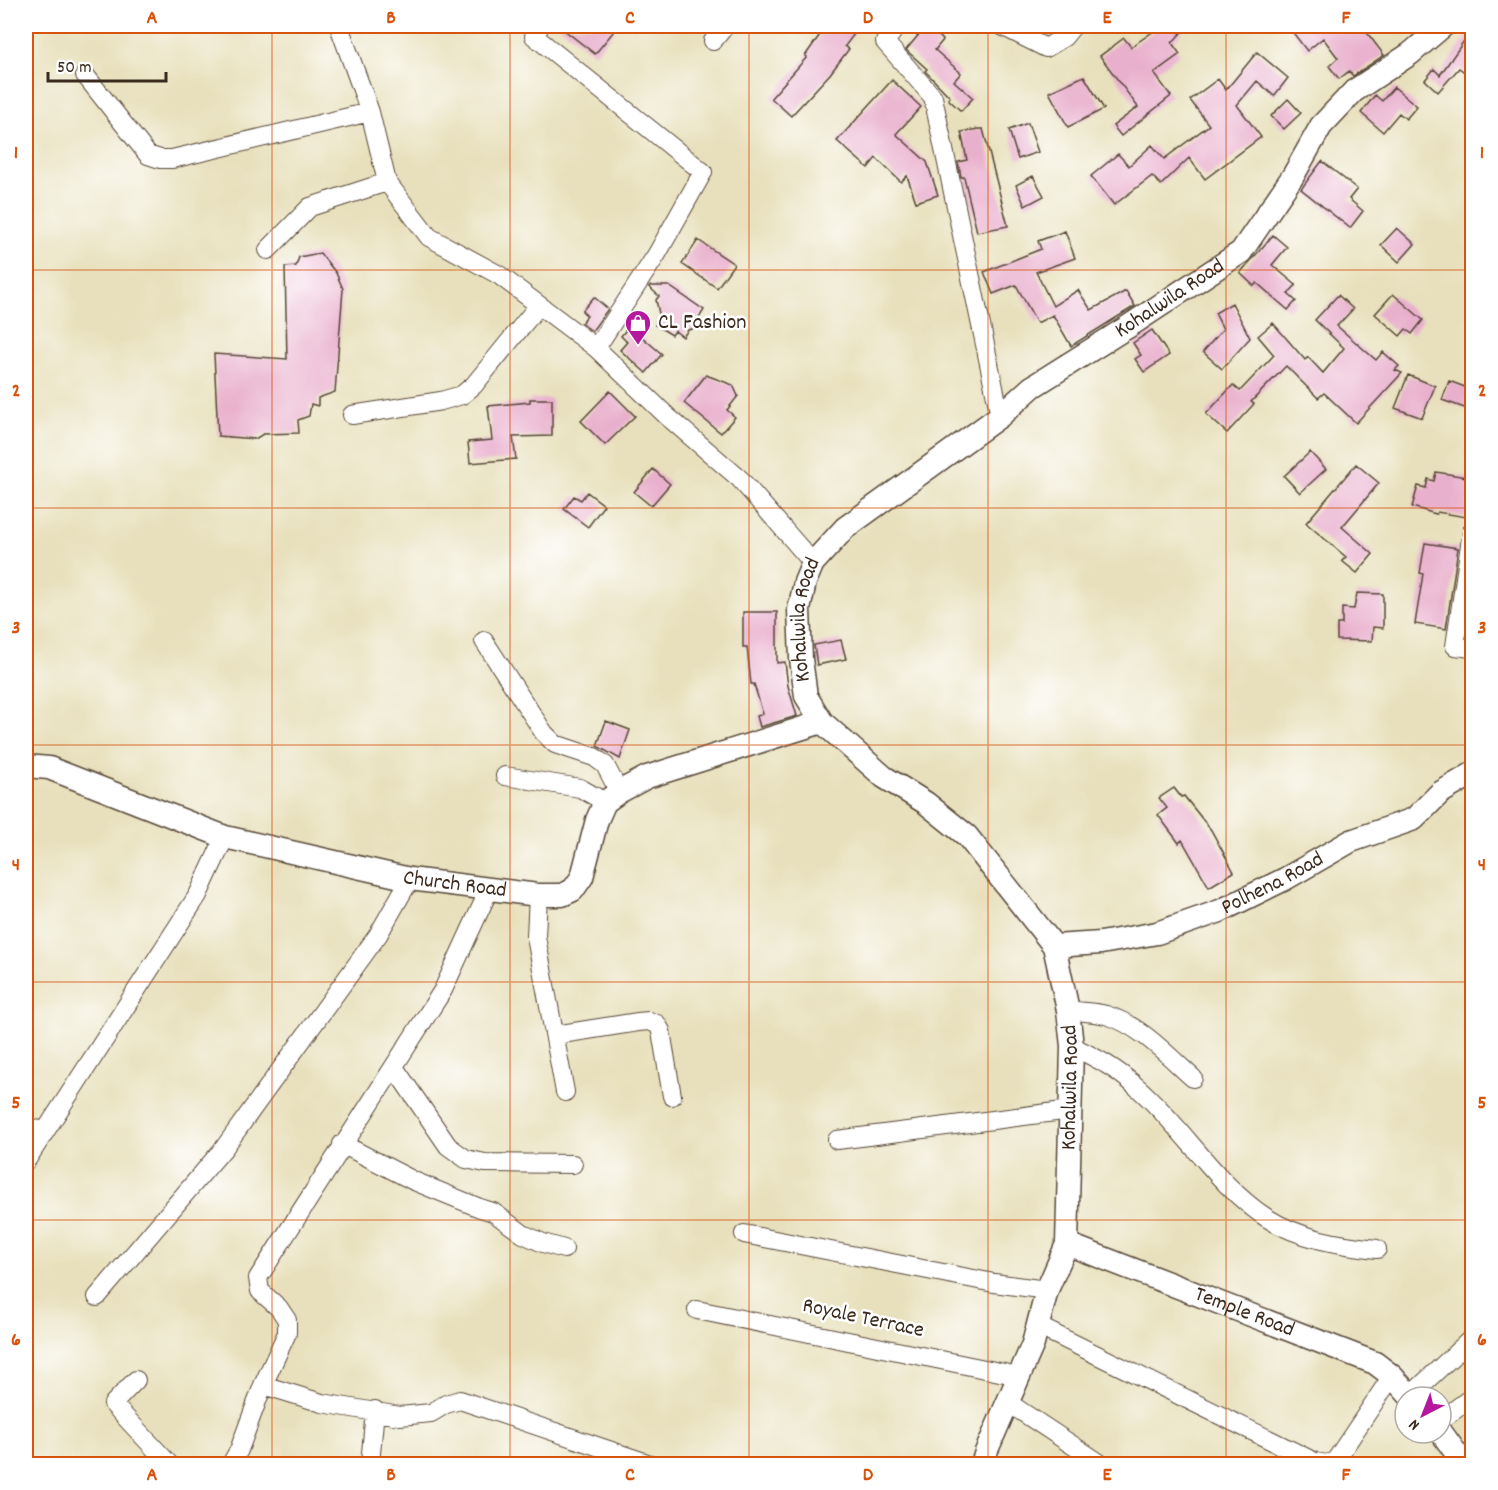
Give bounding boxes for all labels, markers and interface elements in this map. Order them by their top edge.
text: A [147,5,158,33]
text: B [386,5,396,33]
text: C [625,5,635,33]
text: D [863,5,874,33]
text: E [1102,5,1112,33]
text: F [1342,5,1352,33]
scale bar [48,45,166,83]
text: 50 m [57,56,92,81]
text: 1 [14,140,18,168]
text: 1 [1480,140,1484,168]
street label: Kohalwila Road [1109,251,1231,347]
shop icon: CL Fashion [623,308,653,346]
place label: CL Fashion [658,308,746,339]
text: 2 [12,378,20,406]
text: 2 [1478,378,1486,406]
street label: Kohalwila Road [783,553,829,684]
text: 3 [12,615,20,643]
text: 3 [1478,615,1486,643]
street label: Polhena Road [1216,844,1330,923]
text: 4 [12,852,20,880]
text: 4 [1478,852,1486,880]
street label: Church Road [400,862,508,906]
street label: Kohalwila Road [1054,1023,1088,1151]
text: 5 [11,1090,21,1118]
text: 5 [1477,1090,1487,1118]
street label: Temple Road [1190,1279,1299,1346]
street label: Royale Terrace [799,1291,927,1347]
text: 6 [11,1327,21,1355]
text: 6 [1477,1327,1487,1355]
north arrow [1393,1385,1453,1445]
text: N [1404,1413,1425,1435]
text: A [147,1462,158,1490]
text: B [386,1462,396,1490]
text: C [625,1462,635,1490]
text: D [863,1462,874,1490]
text: E [1102,1462,1112,1490]
text: F [1342,1462,1352,1490]

